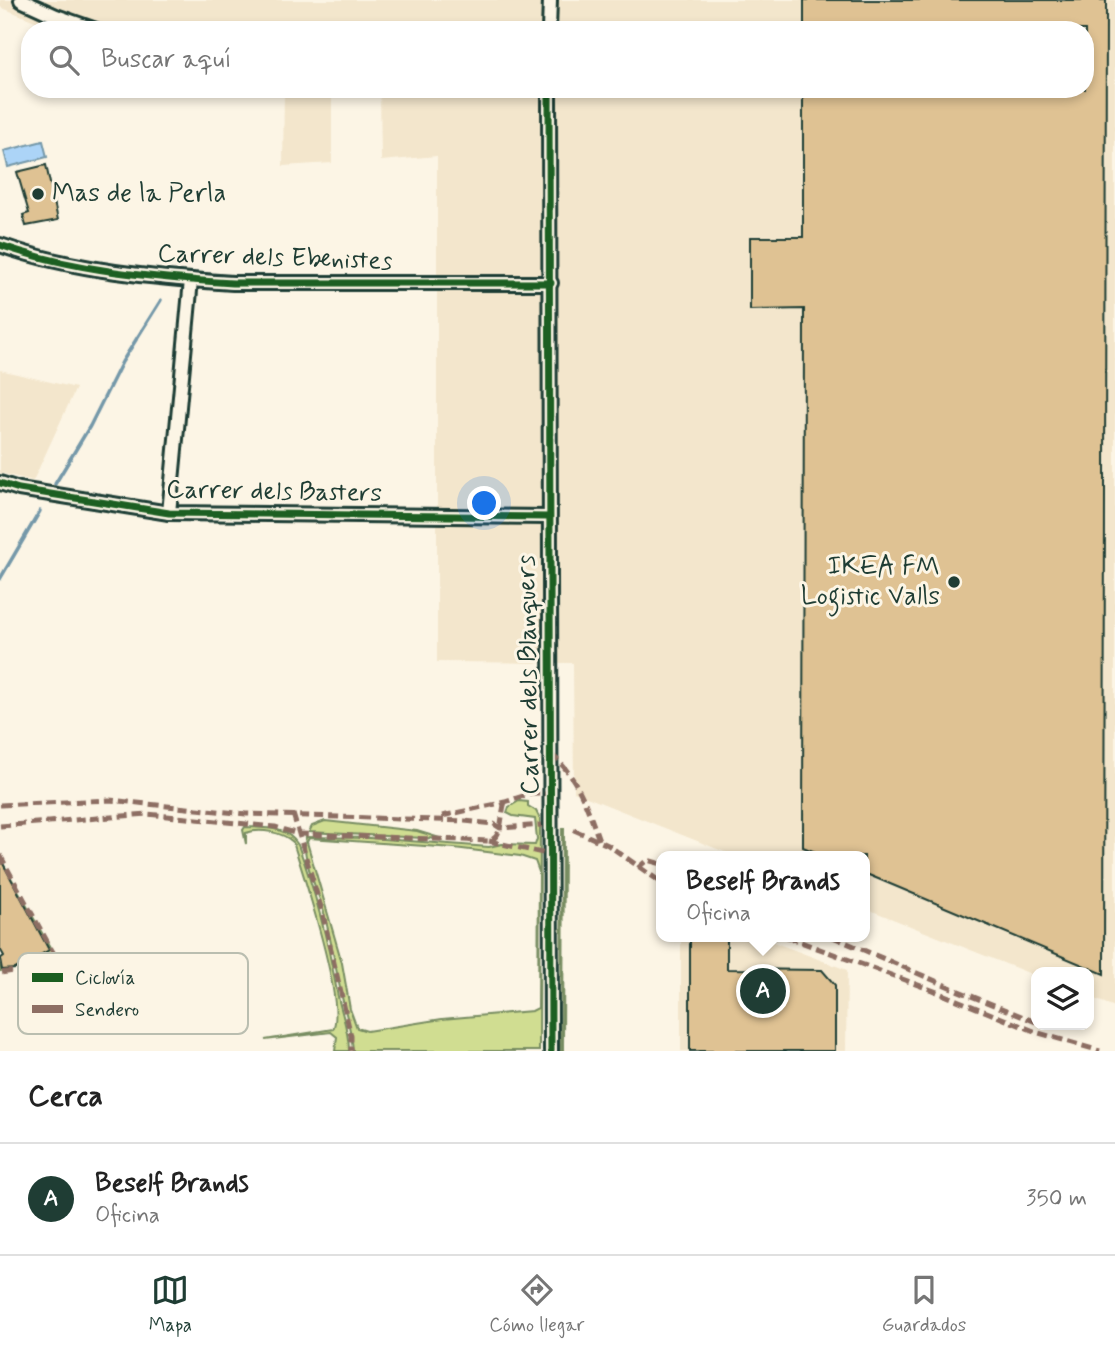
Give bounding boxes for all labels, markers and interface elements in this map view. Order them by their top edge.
search box [21,21,1094,98]
icon: search [45,41,83,79]
text: Buscar aquí [101,43,232,77]
place label: Mas de la Perla [52,177,226,211]
marker: Mas de la Perla [30,186,46,202]
street label: Carrer dels Ebenistes [157,237,393,279]
street label: Carrer dels Basters [166,473,382,511]
your location [467,486,501,520]
place label: IKEA FM Logistic Valls [801,550,940,617]
street label: Carrer dels Blanquers [510,555,548,795]
marker: IKEA FM Logistic Valls [946,574,962,590]
popup [656,851,870,942]
text: Beself Brands [686,865,840,899]
text: Oficina [686,899,751,929]
legend [18,953,248,1034]
pin: A [740,965,786,1017]
text: Ciclovía [75,966,135,991]
map controls [1031,967,1094,1030]
button: layers [1031,967,1094,1030]
text: Sendero [75,998,139,1023]
text: Cerca [28,1077,103,1116]
text: Beself Brands [95,1167,249,1201]
text: A [43,1184,59,1214]
text: 350 m [1026,1184,1087,1214]
text: Oficina [95,1201,160,1231]
tab: Mapa [149,1271,192,1338]
tab: Cómo llegar [489,1271,584,1338]
tab: Guardados [882,1271,966,1338]

